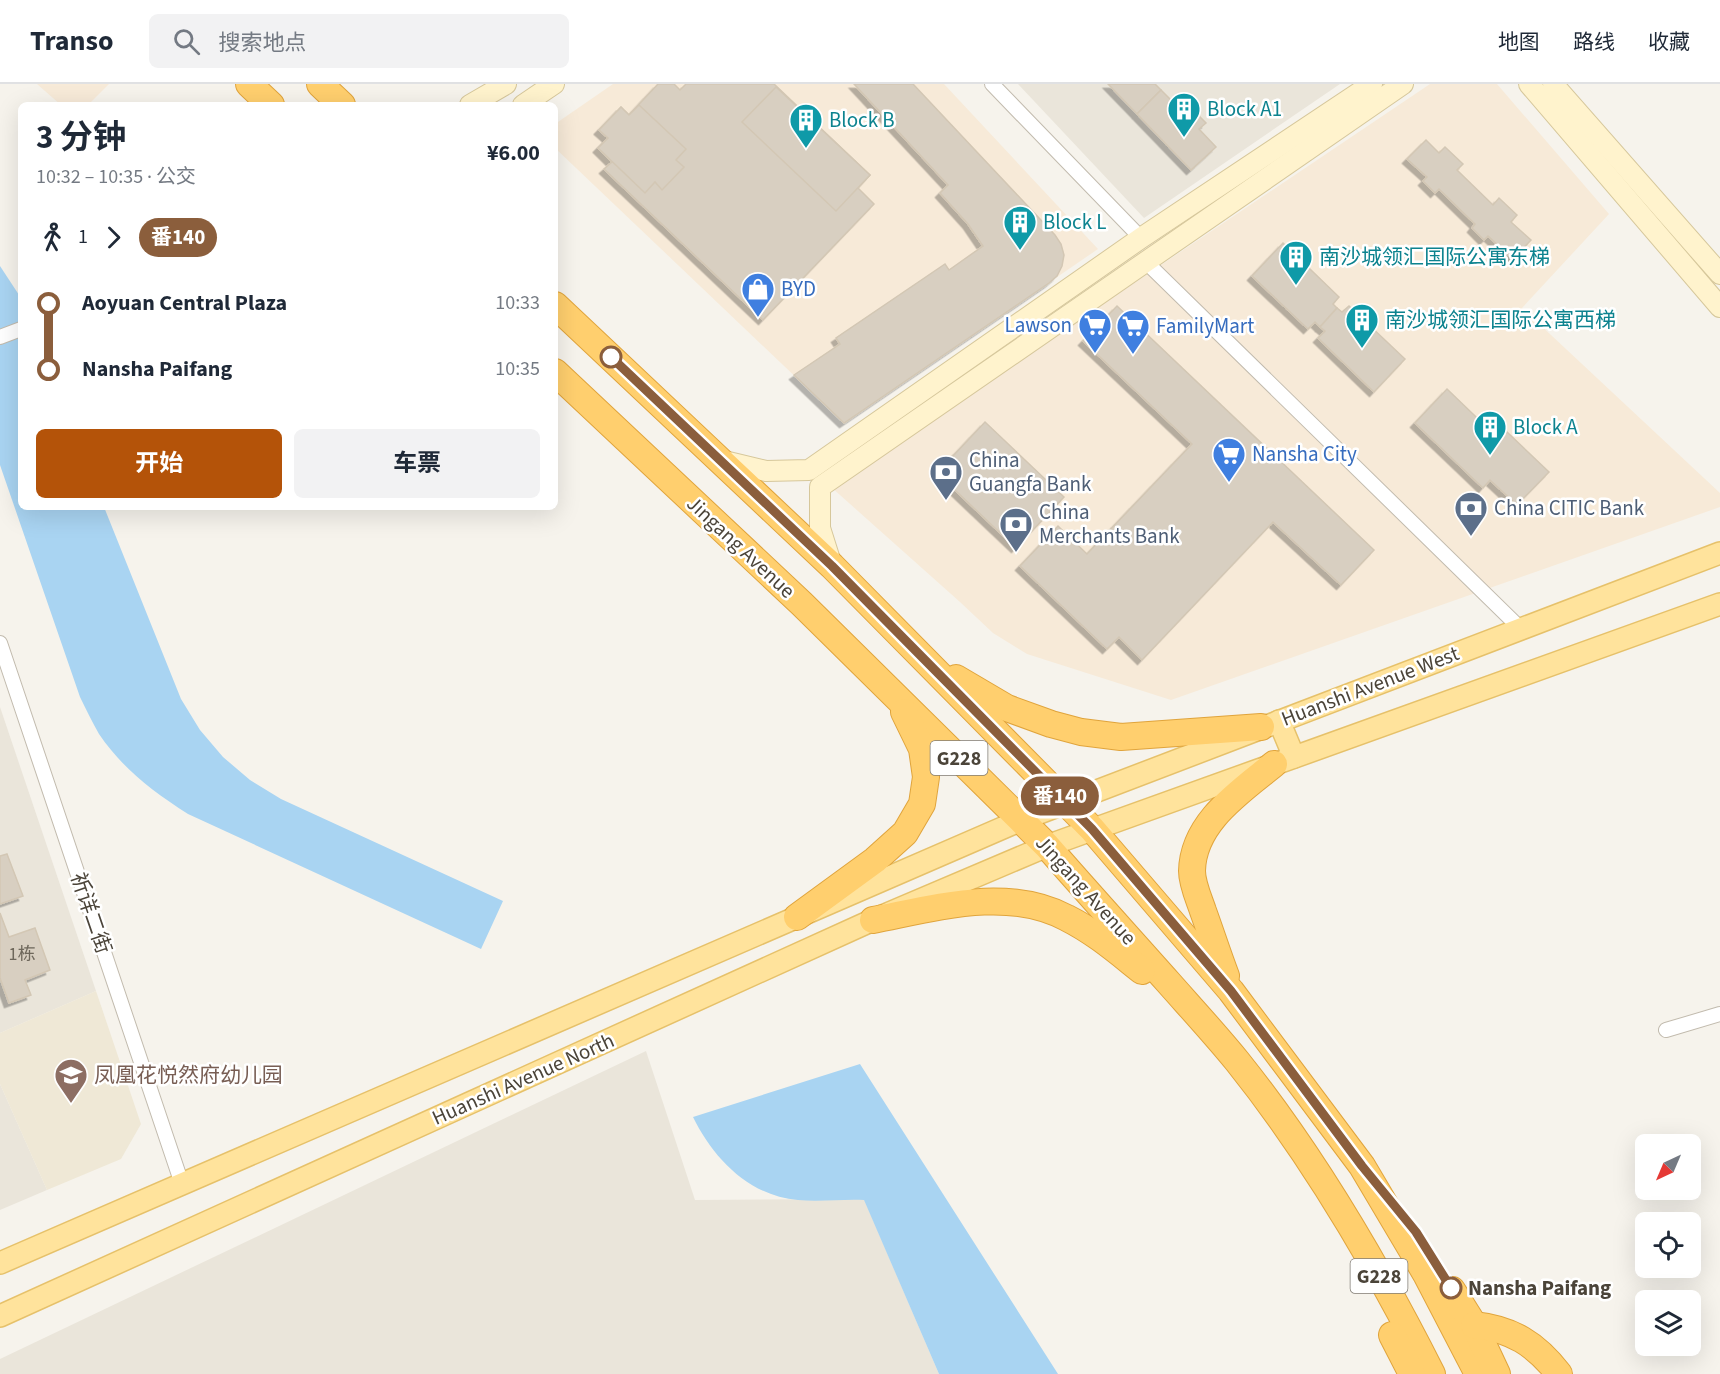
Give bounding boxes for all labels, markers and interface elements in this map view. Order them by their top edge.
search box [149,14,569,68]
text: Transo [30,21,113,61]
icon: search [170,25,203,58]
text: 搜索地点 [218,27,306,59]
text: 地图 [1498,27,1540,57]
text: 路线 [1573,27,1615,57]
text: 收藏 [1648,27,1690,57]
building icon: Block A1 [1166,91,1202,138]
place label: Block A1 [1207,94,1282,124]
building icon: Block B [788,102,824,149]
place label: Block B [829,105,895,135]
text: 3 分钟 [36,114,126,161]
text: ¥6.00 [487,137,540,169]
text: 10:32 – 10:35 · 公交 [36,163,196,191]
building icon: Block L [1002,204,1038,251]
place label: Block L [1043,207,1106,237]
icon: walk [36,221,69,254]
icon: forward [97,221,130,254]
text: 番140 [151,222,205,252]
text: 1 [78,223,88,251]
building icon: 南沙城领汇国际公寓东梯 [1278,239,1314,286]
place label: 南沙城领汇国际公寓东梯 [1319,242,1550,272]
shop icon: BYD [740,271,776,318]
place label: BYD [781,274,816,304]
text: Aoyuan Central Plaza [82,287,287,319]
text: 10:33 [495,289,540,317]
building icon: 南沙城领汇国际公寓西梯 [1344,302,1380,349]
place label: 南沙城领汇国际公寓西梯 [1385,305,1616,335]
supermarket icon: Lawson [1077,307,1113,354]
supermarket icon: FamilyMart [1115,308,1151,355]
place label: Lawson [1004,310,1072,340]
place label: FamilyMart [1156,311,1254,341]
unlabelled marker [600,346,622,368]
text: Nansha Paifang [82,353,232,385]
text: 10:35 [495,355,540,383]
building icon: Block A [1472,409,1508,456]
place label: Block A [1513,412,1578,442]
button: 开始 [36,429,282,498]
button: 车票 [294,429,540,498]
supermarket icon: Nansha City [1211,436,1247,483]
place label: Nansha City [1252,439,1357,469]
place label: China Guangfa Bank [969,445,1092,499]
bank icon: China Guangfa Bank [928,454,964,501]
street label: Jingang Avenue [680,489,802,605]
bank icon: China CITIC Bank [1453,490,1489,537]
place label: China CITIC Bank [1494,493,1645,523]
place label: China Merchants Bank [1039,497,1180,551]
bank icon: China Merchants Bank [998,506,1034,553]
street label: Huanshi Avenue West [1277,638,1463,734]
road number: G228 [930,741,988,775]
line badge: 番140 [1018,776,1102,816]
text: 番140 [1033,781,1087,811]
street label: Jingang Avenue [1029,828,1143,952]
street label: 祈详二街 [63,868,119,958]
house number: 1栋 [9,942,35,967]
street label: Huanshi Avenue North [427,1025,619,1133]
school or university icon: 凤凰花悦然府幼儿园 [53,1057,89,1104]
place label: 凤凰花悦然府幼儿园 [94,1060,283,1090]
north arrow [1635,1134,1701,1200]
map controls [1635,1134,1701,1356]
button: locate [1635,1212,1701,1278]
road number: G228 [1350,1259,1408,1293]
place label: Nansha Paifang [1468,1273,1611,1303]
marker: Nansha Paifang [1440,1277,1462,1299]
button: layers [1635,1290,1701,1356]

